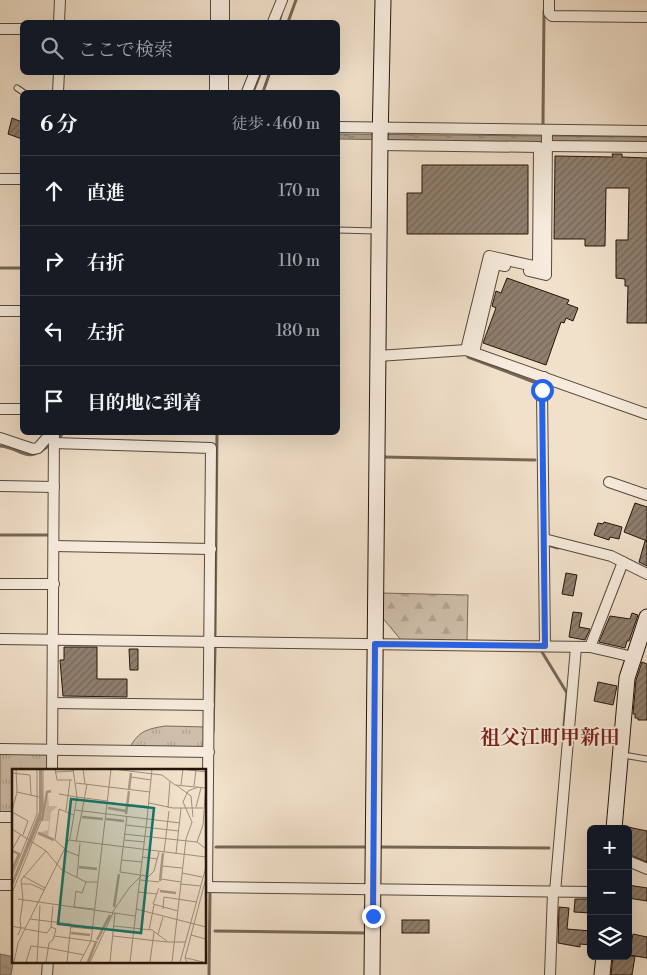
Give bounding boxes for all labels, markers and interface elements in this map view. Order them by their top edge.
search box [20,20,340,75]
icon: search [38,34,66,62]
text: ここで検索 [78,38,173,62]
text: 6 分 [40,112,78,138]
text: 徒歩 · 460 m [232,114,320,134]
icon: ahead [40,177,68,205]
text: 直進 [87,181,125,205]
text: 170 m [278,181,320,201]
icon: right [40,247,68,275]
text: 右折 [87,251,125,275]
text: 110 m [278,251,320,271]
icon: left [40,317,68,345]
text: 左折 [87,321,125,345]
text: 180 m [276,321,320,341]
route start [531,379,554,402]
icon: arrive [40,387,68,415]
text: 目的地に到着 [87,391,201,415]
district label: 祖父江町甲新田 [480,726,620,751]
inset map [12,769,206,962]
map controls [587,825,632,960]
button: + [587,825,632,870]
button: − [587,870,632,915]
route end [362,905,385,928]
button: layers [587,915,632,960]

